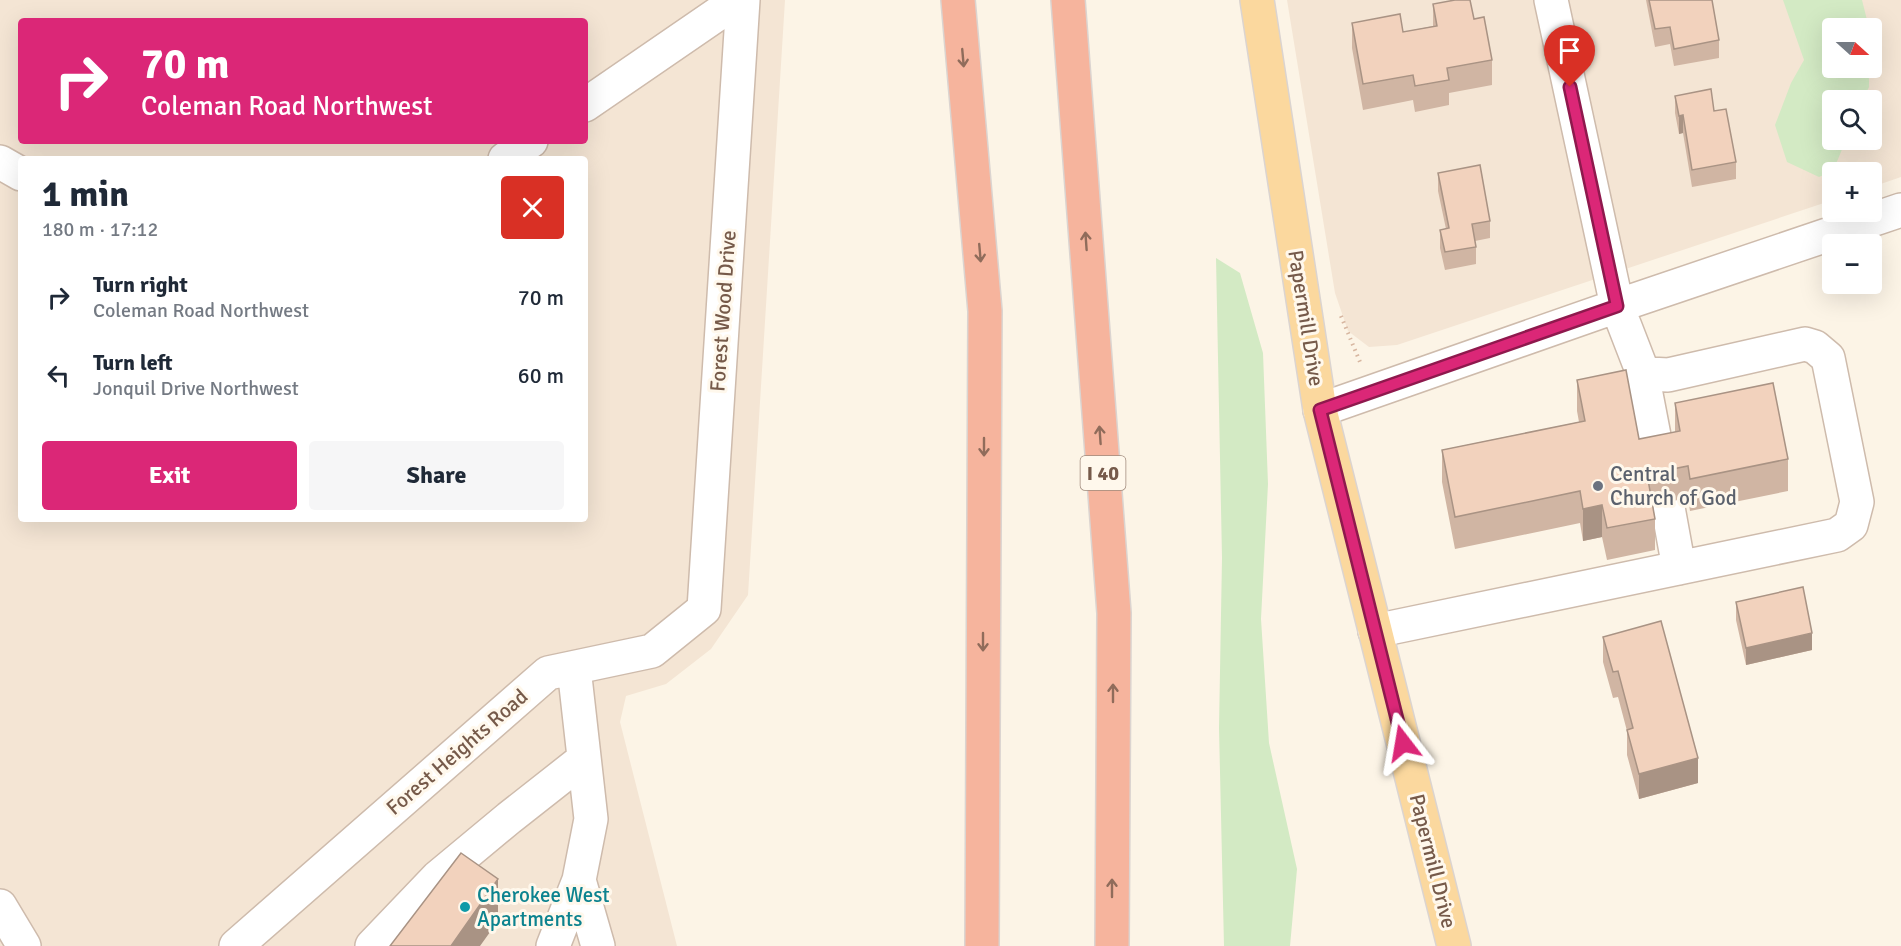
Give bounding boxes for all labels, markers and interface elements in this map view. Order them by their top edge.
north arrow [1822,18,1882,78]
map controls [1822,18,1882,294]
pin [1544,25,1595,87]
icon: arrive [1553,34,1586,67]
text: 70 m [141,39,230,90]
icon: right [42,42,120,120]
one-way arrow [958,48,969,68]
text: Coleman Road Northwest [141,90,432,123]
button: search [1822,90,1882,150]
button: + [1822,162,1882,222]
text: 1 min [42,172,129,217]
button: close [501,176,564,239]
text: 180 m · 17:12 [42,217,158,242]
street label: Forest Wood Drive [704,229,742,393]
one-way arrow [1080,231,1091,251]
button: − [1822,234,1882,294]
one-way arrow [975,242,986,262]
street label: Papermill Drive [1282,248,1330,388]
text: Turn right [93,271,188,298]
icon: right [42,281,75,314]
text: 70 m [518,284,564,311]
text: Coleman Road Northwest [93,298,309,323]
text: Turn left [93,349,173,376]
icon: left [42,359,75,392]
text: 60 m [518,362,564,389]
text: Jonquil Drive Northwest [93,376,299,401]
one-way arrow [1095,426,1106,445]
one-way arrow [978,437,990,457]
button: Exit [42,441,297,510]
button: Share [309,441,564,510]
road number: I 40 [1080,456,1126,490]
place label: Central Church of God [1610,461,1737,511]
marker: Central Church of God [1591,479,1605,493]
one-way arrow [977,632,989,652]
street label: Forest Heights Road [381,683,533,821]
one-way arrow [1107,683,1119,703]
position arrow [1371,711,1435,775]
street label: Papermill Drive [1404,791,1462,931]
one-way arrow [1106,878,1118,898]
place label: Cherokee West Apartments [477,882,610,932]
marker: Cherokee West Apartments [458,900,472,914]

